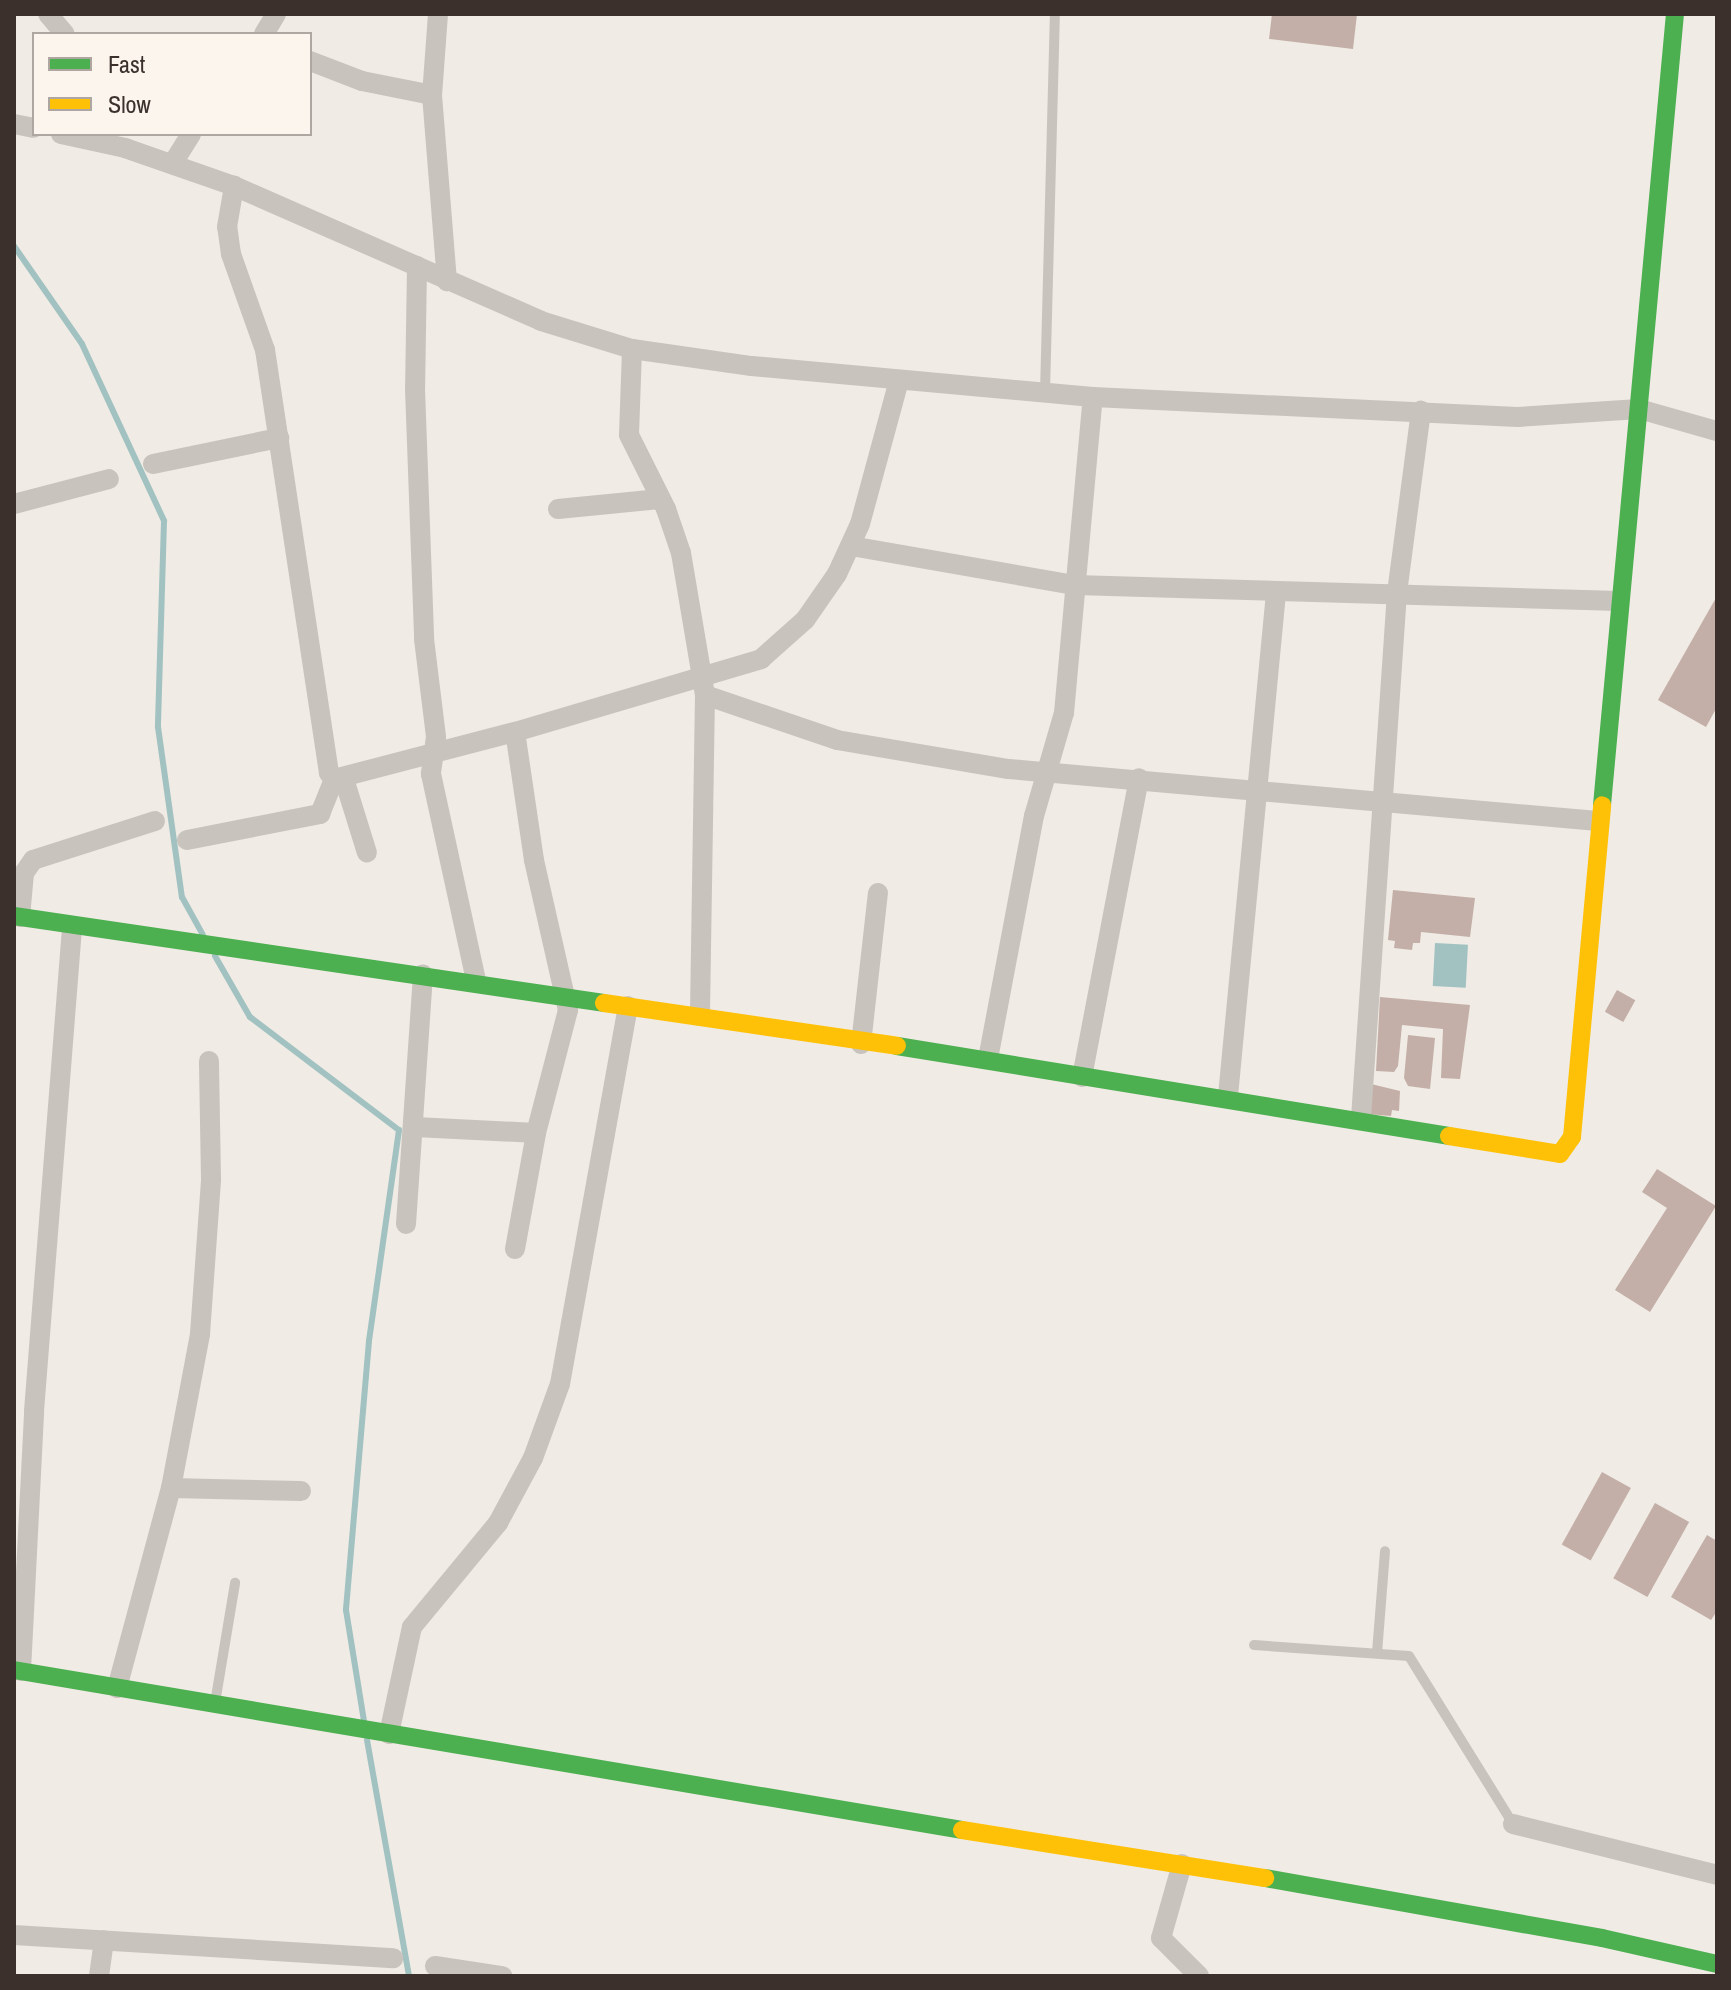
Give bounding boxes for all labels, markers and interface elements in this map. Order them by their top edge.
legend [32,32,312,136]
text: Fast [108,48,145,80]
text: Slow [108,88,151,120]

